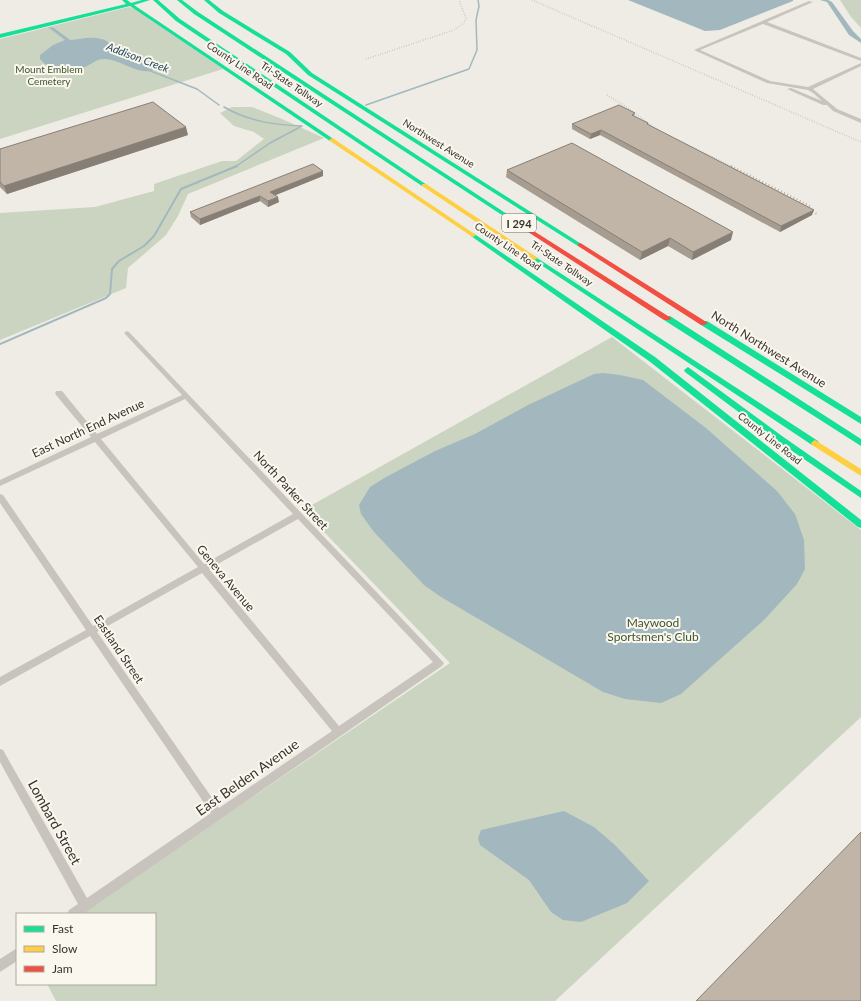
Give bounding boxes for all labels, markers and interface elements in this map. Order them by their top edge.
street label: County Line Road [205,38,275,92]
water label: Addison Creek [104,39,172,75]
street label: Tri-State Tollway [259,59,326,110]
park label: Mount Emblem Cemetery [15,63,83,87]
street label: Northwest Avenue [401,116,477,170]
road number: I 294 [502,214,536,232]
street label: County Line Road [473,219,543,273]
street label: Tri-State Tollway [529,238,596,289]
street label: North Northwest Avenue [709,307,829,391]
street label: East North End Avenue [29,395,147,461]
street label: County Line Road [736,409,804,467]
street label: North Parker Street [251,447,332,533]
street label: Geneva Avenue [194,542,258,614]
street label: Eastland Street [91,612,148,687]
park label: Maywood Sportsmen's Club [607,615,699,644]
street label: East Belden Avenue [192,735,302,819]
street label: Lombard Street [25,777,85,867]
legend [16,913,156,985]
text: Fast [52,921,74,936]
text: Slow [52,941,78,956]
text: Jam [52,961,73,976]

